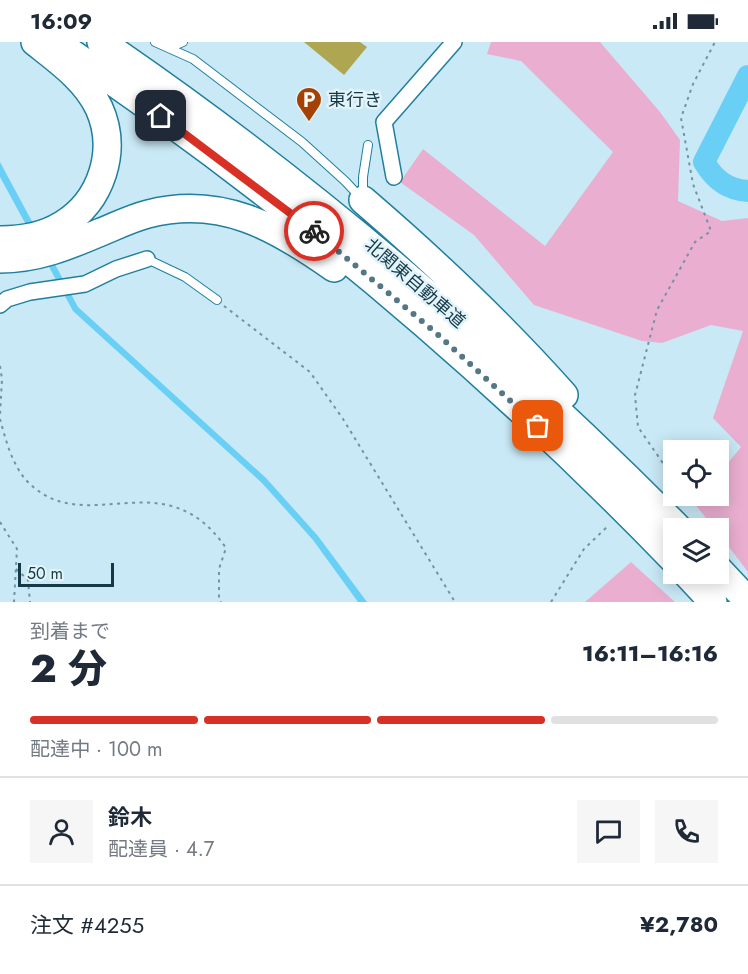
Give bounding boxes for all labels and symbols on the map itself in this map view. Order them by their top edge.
parking icon: 東行き [294,85,324,123]
place label: 東行き [328,87,382,113]
pin [135,90,186,141]
courier [284,201,344,261]
street label: 北関東自動車道 [359,232,471,334]
pin [512,400,563,451]
scale bar [18,560,114,588]

